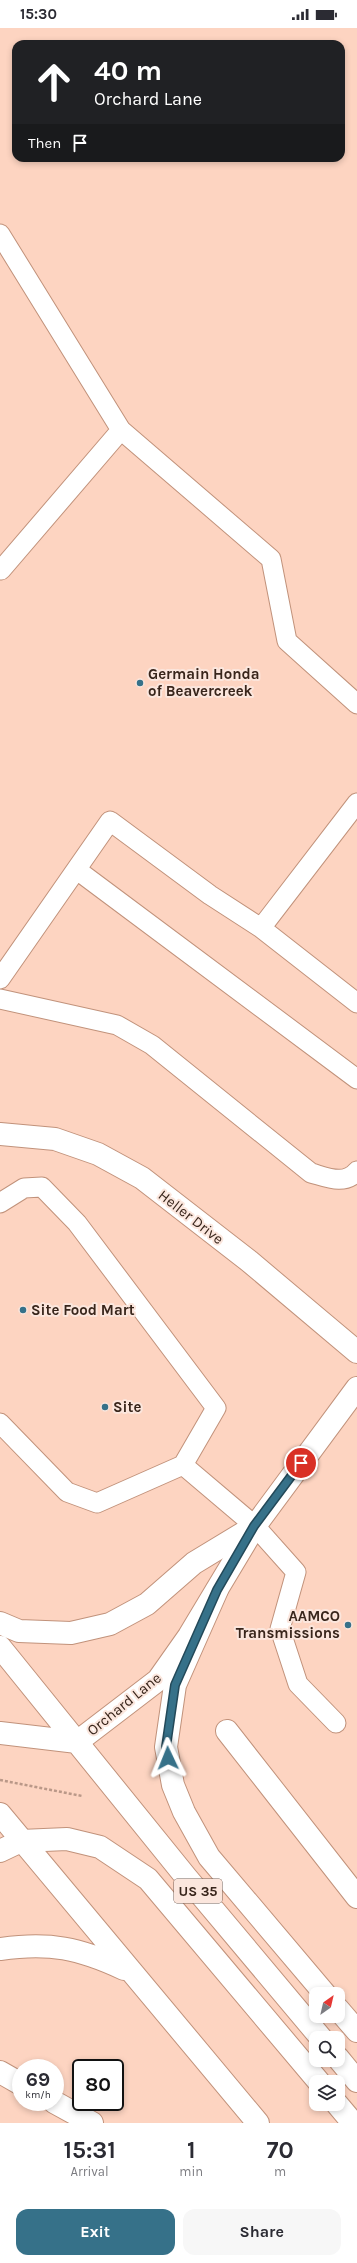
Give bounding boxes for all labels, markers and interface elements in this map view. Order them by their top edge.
text: 15:30 [20,5,57,23]
text: 40 m [94,54,162,87]
icon: ahead [28,56,80,108]
text: Orchard Lane [94,88,202,110]
icon: arrive [69,132,91,154]
text: Then [28,134,61,152]
place label: Germain Honda of Beavercreek [148,665,259,700]
marker: Germain Honda of Beavercreek [135,678,145,688]
street label: Heller Drive [155,1186,227,1248]
place label: Site Food Mart [31,1301,135,1319]
marker: Site Food Mart [18,1305,28,1315]
place label: Site [113,1398,141,1416]
marker: Site [100,1402,110,1412]
pin [284,1446,318,1480]
icon: arrive [290,1452,312,1474]
place label: AAMCO Transmissions [236,1607,340,1642]
marker: AAMCO Transmissions [343,1620,353,1630]
street label: Orchard Lane [83,1669,165,1739]
position arrow [147,1737,189,1779]
road number: US 35 [174,1879,222,1903]
north arrow [309,1987,345,2023]
map controls [309,1987,345,2111]
button: search [309,2031,345,2067]
speed limit sign: 80 [72,2059,124,2111]
text: 69 [26,2068,50,2091]
button: layers [309,2075,345,2111]
text: km/h [25,2089,51,2101]
text: 15:31 [63,2136,116,2164]
text: 1 [187,2136,195,2164]
text: 70 [267,2136,294,2164]
text: Arrival [71,2164,109,2179]
text: min [179,2164,203,2179]
text: m [274,2164,286,2179]
button: Exit [16,2209,175,2255]
button: Share [183,2209,341,2255]

